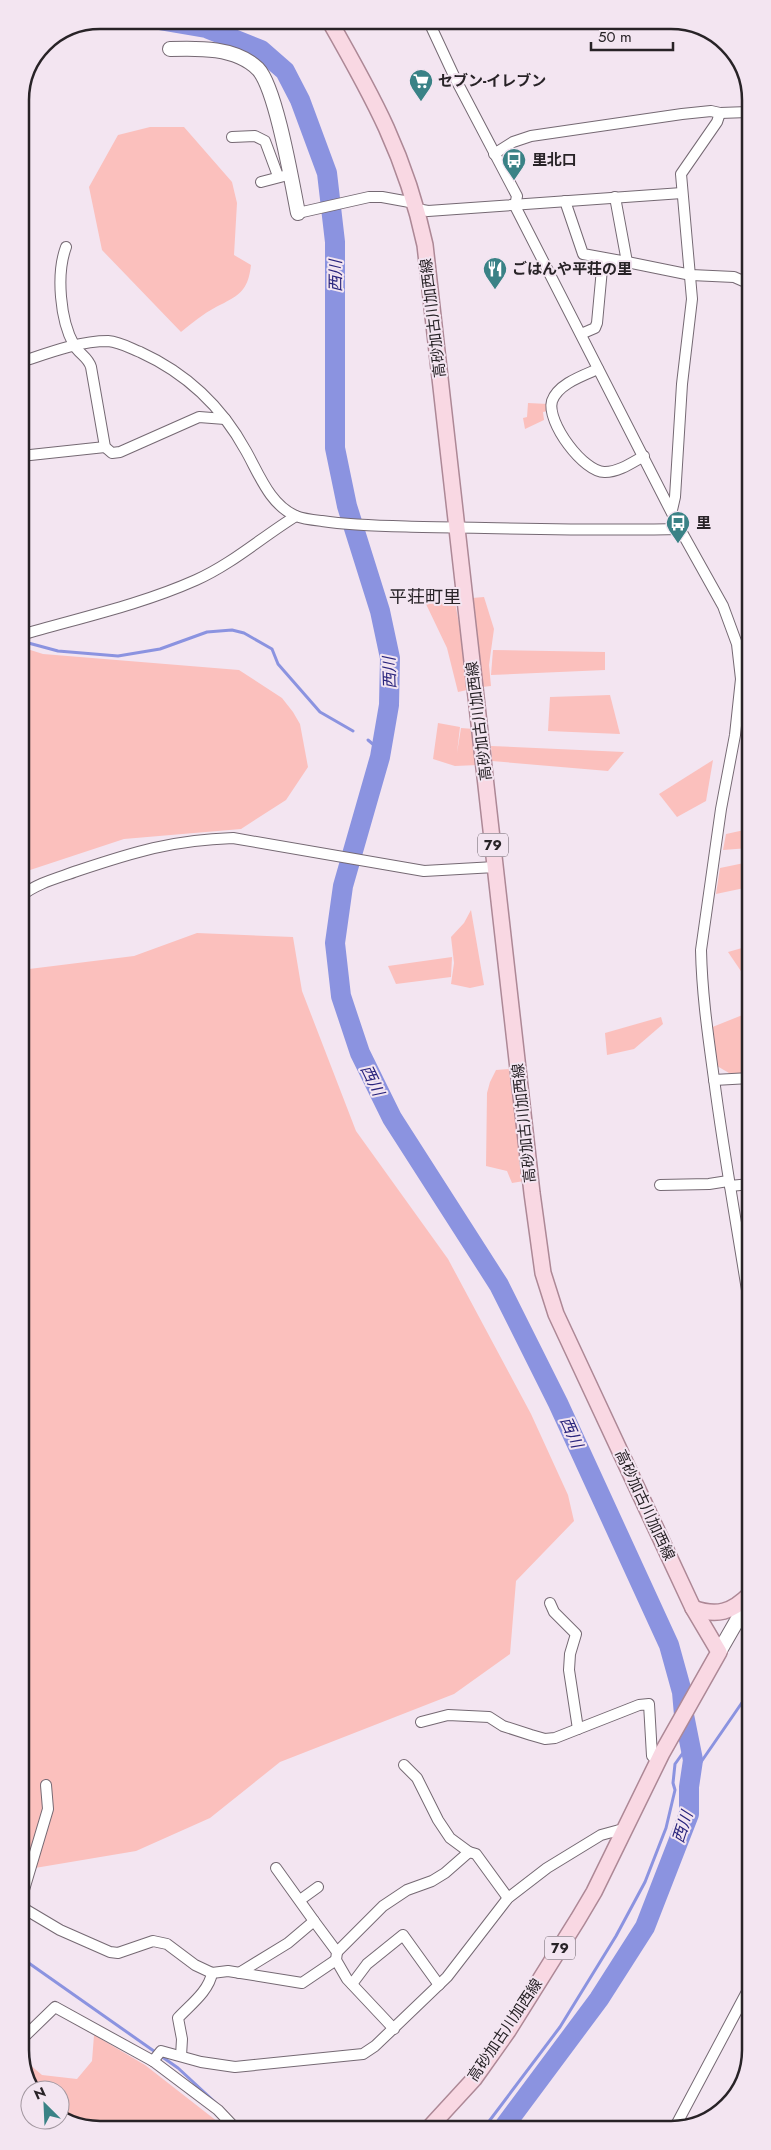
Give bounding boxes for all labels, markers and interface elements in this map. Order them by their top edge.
scale bar [591,20,674,52]
text: 50 m [598,26,632,48]
supermarket icon: セブン-イレブン [408,68,434,102]
place label: セブン-イレブン [438,70,546,92]
bus stop icon: 里北口 [501,147,527,181]
place label: 里北口 [532,149,577,171]
restaurant icon: ごはんや平荘の里 [482,256,508,290]
street label: 高砂加古川加西線 [415,257,451,379]
water label: 西川 [324,258,347,292]
place label: ごはんや平荘の里 [512,258,632,280]
bus stop icon: 里 [665,510,691,544]
place label: 里 [696,512,711,534]
district label: 平荘町里 [389,584,461,610]
water label: 西川 [377,655,402,689]
street label: 高砂加古川加西線 [461,660,497,782]
road number: 79 [478,834,508,856]
water label: 西川 [355,1061,391,1101]
street label: 高砂加古川加西線 [507,1062,541,1184]
water label: 西川 [555,1413,589,1453]
street label: 高砂加古川加西線 [610,1446,680,1564]
water label: 西川 [667,1806,699,1846]
road number: 79 [545,1936,575,1960]
street label: 高砂加古川加西線 [462,1974,548,2086]
north arrow [20,2080,70,2130]
text: N [31,2082,49,2105]

